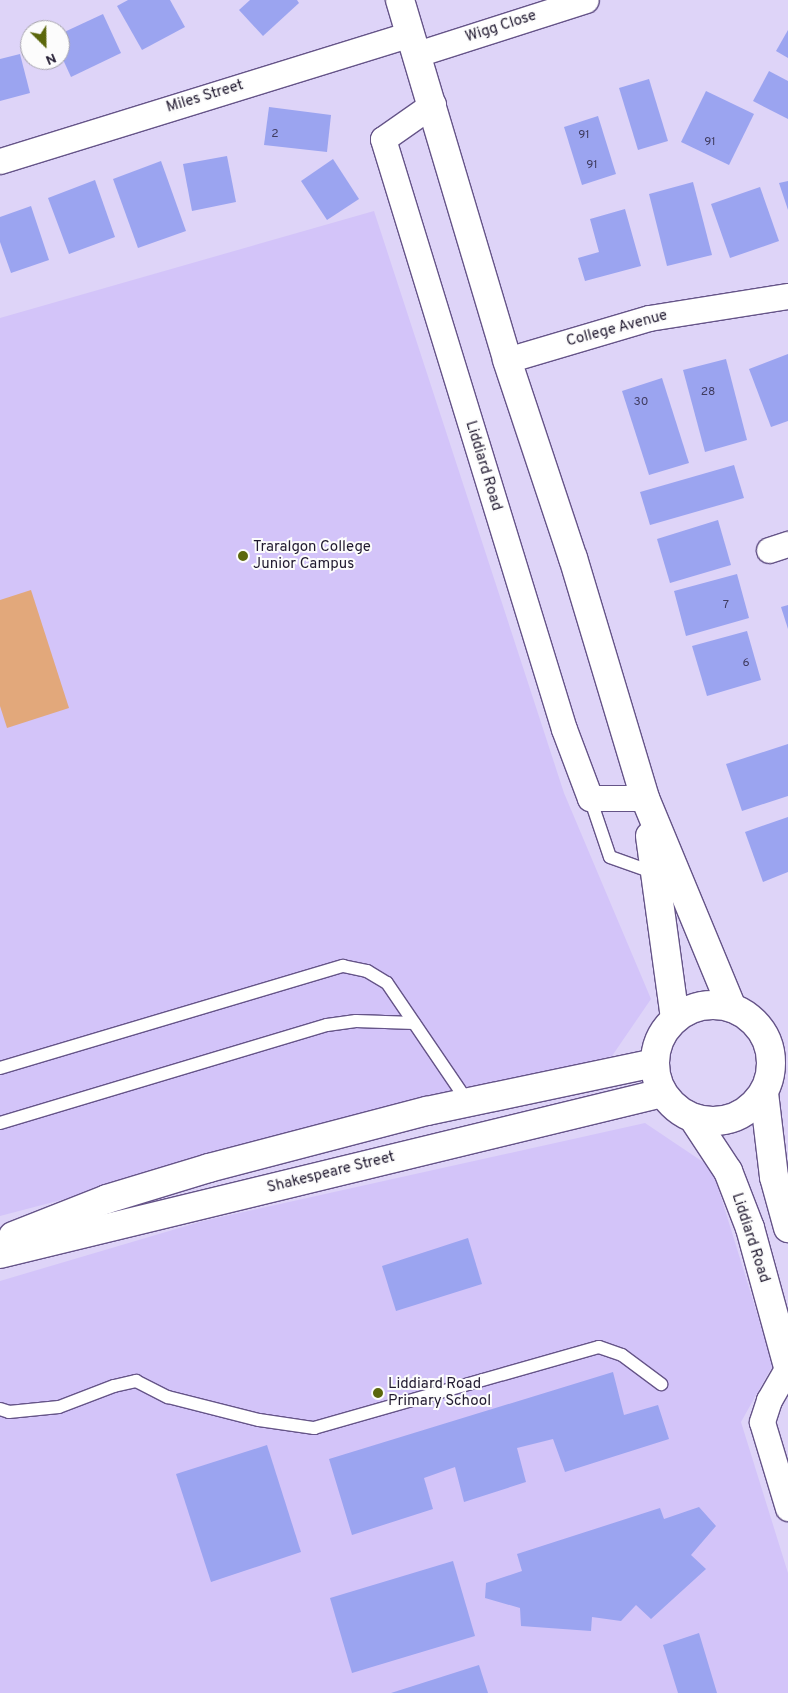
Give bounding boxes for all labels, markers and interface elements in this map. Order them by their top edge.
street label: Wigg Close [463,7,539,47]
north arrow [20,20,70,70]
text: N [43,49,59,68]
street label: Miles Street [164,77,246,117]
house number: 2 [271,128,279,142]
house number: 91 [578,129,590,143]
house number: 91 [704,136,716,150]
house number: 91 [586,159,598,173]
street label: College Avenue [564,307,670,351]
house number: 28 [701,386,715,400]
house number: 30 [634,396,648,410]
street label: Liddiard Road [461,419,505,513]
place label: Traralgon College Junior Campus [253,538,371,573]
marker: Traralgon College Junior Campus [237,550,249,562]
house number: 7 [723,599,729,613]
house number: 6 [742,657,750,671]
street label: Shakespeare Street [265,1148,397,1198]
street label: Liddiard Road [727,1191,773,1285]
place label: Liddiard Road Primary School [388,1375,491,1410]
marker: Liddiard Road Primary School [372,1387,384,1399]

